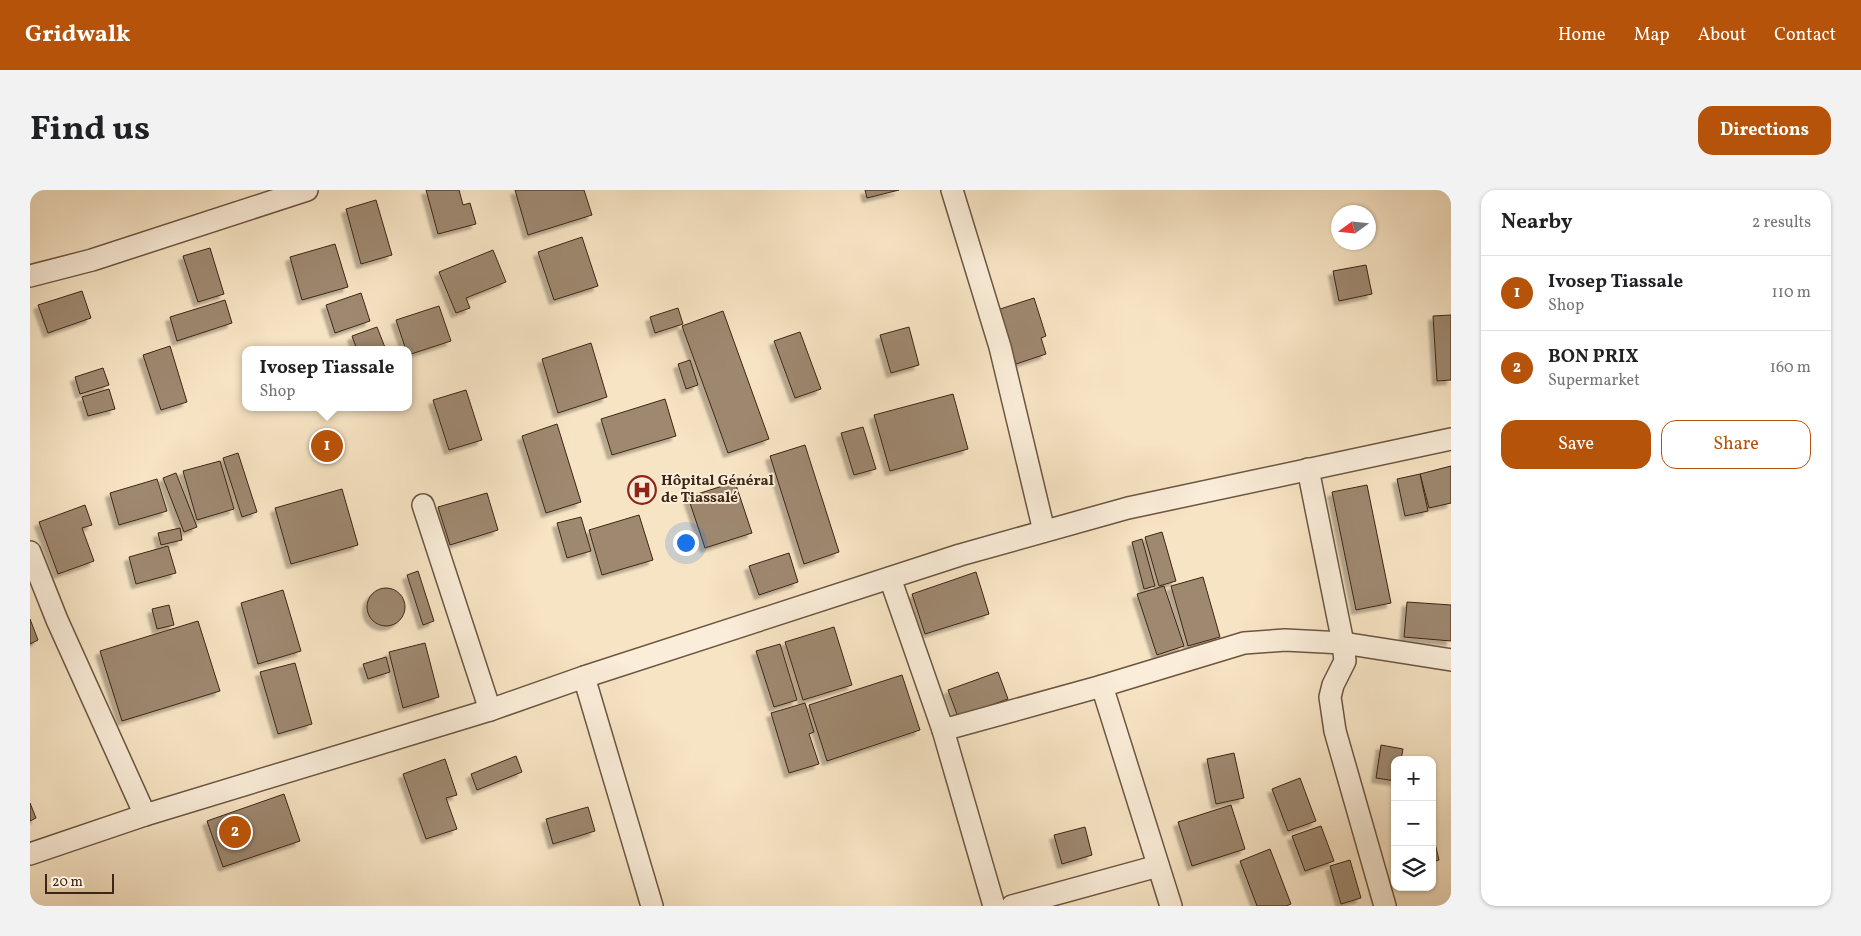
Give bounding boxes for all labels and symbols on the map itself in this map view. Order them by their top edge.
north arrow [1331,205,1376,250]
pin: 1 [311,427,343,465]
place label: Hôpital Général de Tiassalé [661,471,774,509]
hospital icon: Hôpital Général de Tiassalé [627,475,657,505]
your location [673,530,699,556]
pin: 2 [219,813,251,851]
scale bar [45,871,114,894]

